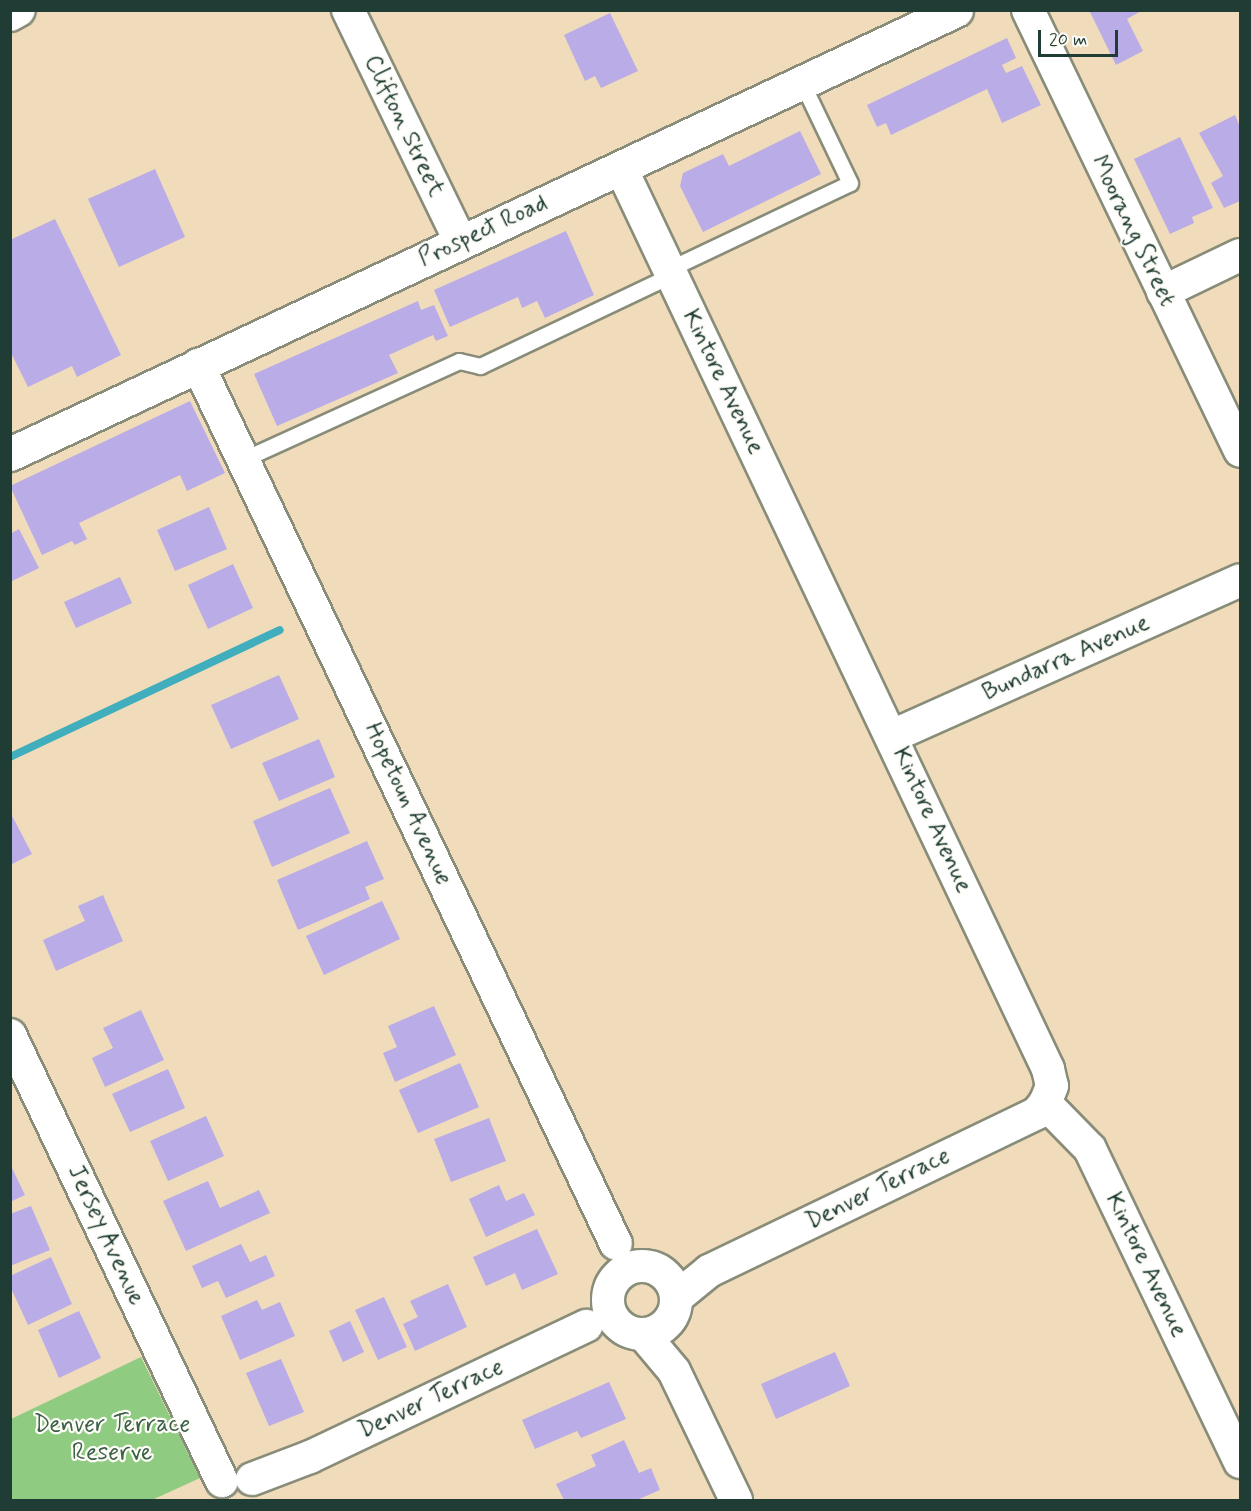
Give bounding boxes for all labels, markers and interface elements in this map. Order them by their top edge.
scale bar [1041,18,1120,56]
text: 20 m [1049,28,1087,52]
street label: Clifton Street [357,51,451,201]
street label: Moorang Street [1083,149,1183,313]
street label: Prospect Road [414,189,552,273]
street label: Kintore Avenue [676,305,770,459]
street label: Bundarra Avenue [978,608,1154,708]
street label: Hopetoun Avenue [359,720,457,888]
street label: Kintore Avenue [886,743,978,897]
street label: Denver Terrace [803,1143,953,1235]
street label: Jersey Avenue [61,1161,151,1309]
street label: Kintore Avenue [1099,1188,1193,1342]
street label: Denver Terrace [356,1354,506,1444]
park label: Denver Terrace Reserve [36,1411,188,1467]

